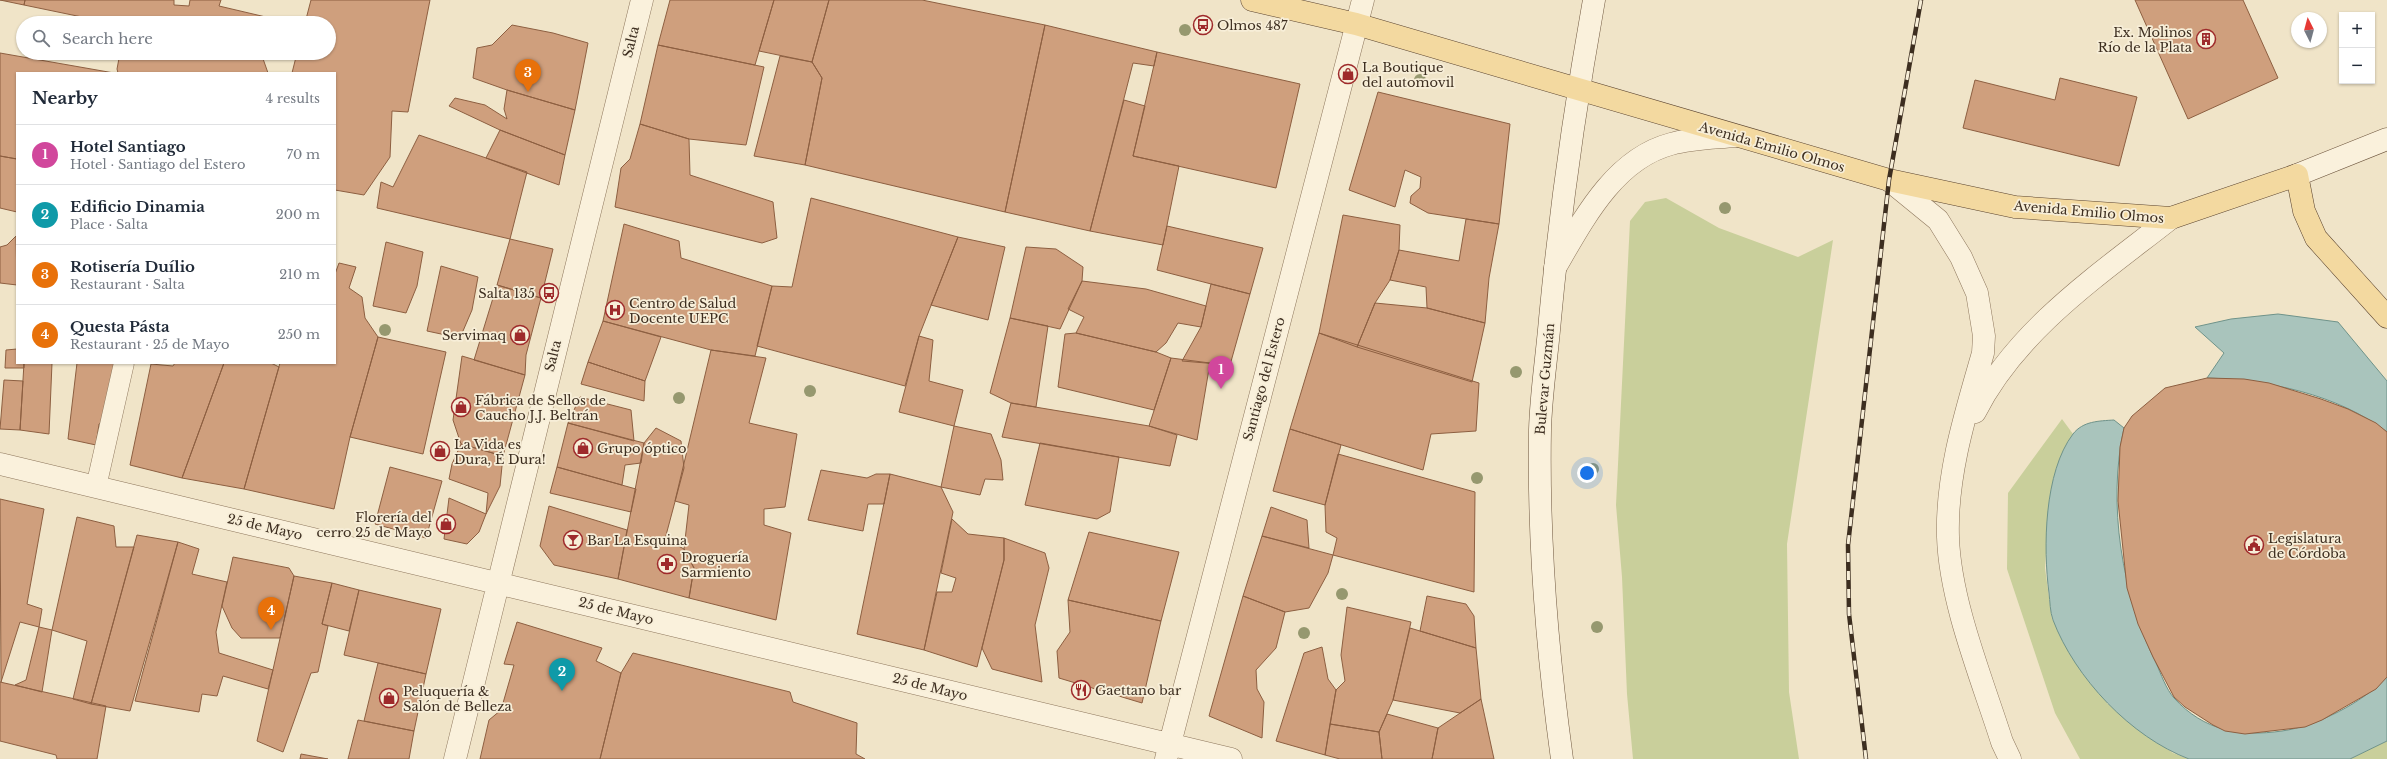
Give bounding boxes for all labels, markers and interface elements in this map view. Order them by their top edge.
north arrow [2291,12,2327,48]
map controls [2339,12,2375,84]
button: + [2339,12,2375,48]
bus stop icon: Olmos 487 [1192,14,1214,36]
search box [16,16,336,60]
place label: Olmos 487 [1217,17,1288,34]
street label: Salta [619,24,643,60]
place label: Ex. Molinos Río de la Plata [2098,24,2193,56]
icon: search [30,27,52,49]
building icon: Ex. Molinos Río de la Plata [2195,28,2217,50]
text: Search here [62,29,153,48]
button: − [2339,48,2375,84]
pin: 3 [515,59,541,92]
place label: La Boutique del automovil [1362,59,1454,91]
shop icon: La Boutique del automovil [1337,63,1359,85]
text: Nearby [32,88,98,109]
text: 4 results [266,90,320,107]
street label: Avenida Emilio Olmos [1696,118,1847,176]
text: Hotel Santiago [70,137,186,156]
text: 1 [42,146,48,163]
text: 70 m [287,146,320,163]
text: Hotel · Santiago del Estero [70,156,245,173]
text: Edificio Dinamia [70,197,205,216]
street label: Avenida Emilio Olmos [2012,197,2165,227]
text: 2 [41,206,49,223]
text: 200 m [276,206,320,223]
text: Place · Salta [70,216,148,233]
text: Rotisería Duílio [70,257,195,276]
text: 3 [41,266,49,283]
text: 210 m [279,266,320,283]
text: Restaurant · Salta [70,276,185,293]
bus stop icon: Salta 135 [538,282,560,304]
place label: Salta 135 [478,285,535,302]
place label: Centro de Salud Docente UEPC [629,295,737,327]
hospital icon: Centro de Salud Docente UEPC [604,299,626,321]
street label: Santiago del Estero [1239,315,1289,443]
text: Questa Pásta [70,317,170,336]
street label: Bulevar Guzmán [1532,322,1558,436]
shop icon: Servimaq [509,324,531,346]
text: 4 [41,326,49,343]
text: 250 m [278,326,320,343]
place label: Servimaq [442,327,507,344]
text: Restaurant · 25 de Mayo [70,336,229,353]
street label: Salta [541,338,565,374]
pin: 1 [1208,356,1234,389]
place label: Fábrica de Sellos de Caucho J.J. Beltrán [475,392,606,424]
shop icon: Fábrica de Sellos de Caucho J.J. Beltrán [450,396,472,418]
place label: La Vida es Dura, É Dura! [454,436,546,468]
shop icon: Grupo óptico [572,437,594,459]
shop icon: La Vida es Dura, É Dura! [429,440,451,462]
place label: Grupo óptico [597,440,686,457]
your location [1577,463,1597,483]
place label: Florería del cerro 25 de Mayo [316,509,432,541]
street label: 25 de Mayo [226,510,304,544]
shop icon: Florería del cerro 25 de Mayo [435,513,457,535]
bar icon: Bar La Esquina [562,529,584,551]
place label: Legislatura de Córdoba [2268,530,2347,562]
place label: Bar La Esquina [587,532,688,549]
public building icon: Legislatura de Córdoba [2243,534,2265,556]
place label: Droguería Sarmiento [681,549,751,581]
pharmacy icon: Droguería Sarmiento [656,553,678,575]
street label: 25 de Mayo [577,593,655,629]
pin: 4 [258,597,284,630]
pin: 2 [549,658,575,691]
street label: 25 de Mayo [891,669,969,705]
restaurant icon: Gaettano bar [1070,679,1092,701]
place label: Gaettano bar [1095,682,1182,699]
place label: Peluquería & Salón de Belleza [403,683,513,715]
shop icon: Peluquería & Salón de Belleza [378,687,400,709]

